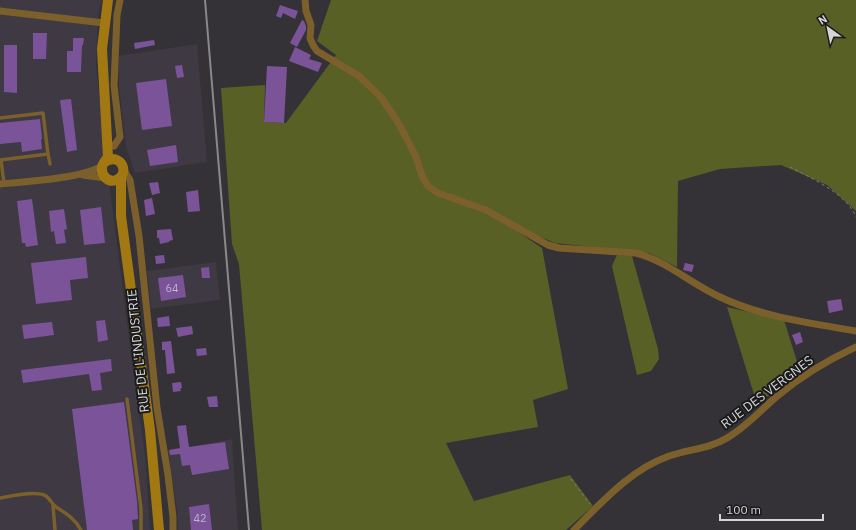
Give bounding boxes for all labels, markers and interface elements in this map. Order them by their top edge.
north arrow [808,8,848,48]
text: N [815,12,830,28]
house number: 64 [165,281,179,295]
street label: RUE DE L'INDUSTRIE [123,289,153,413]
street label: RUE DES VERGNES [717,352,817,432]
scale bar [720,496,823,522]
text: 100 m [726,502,761,517]
house number: 42 [193,511,207,525]

